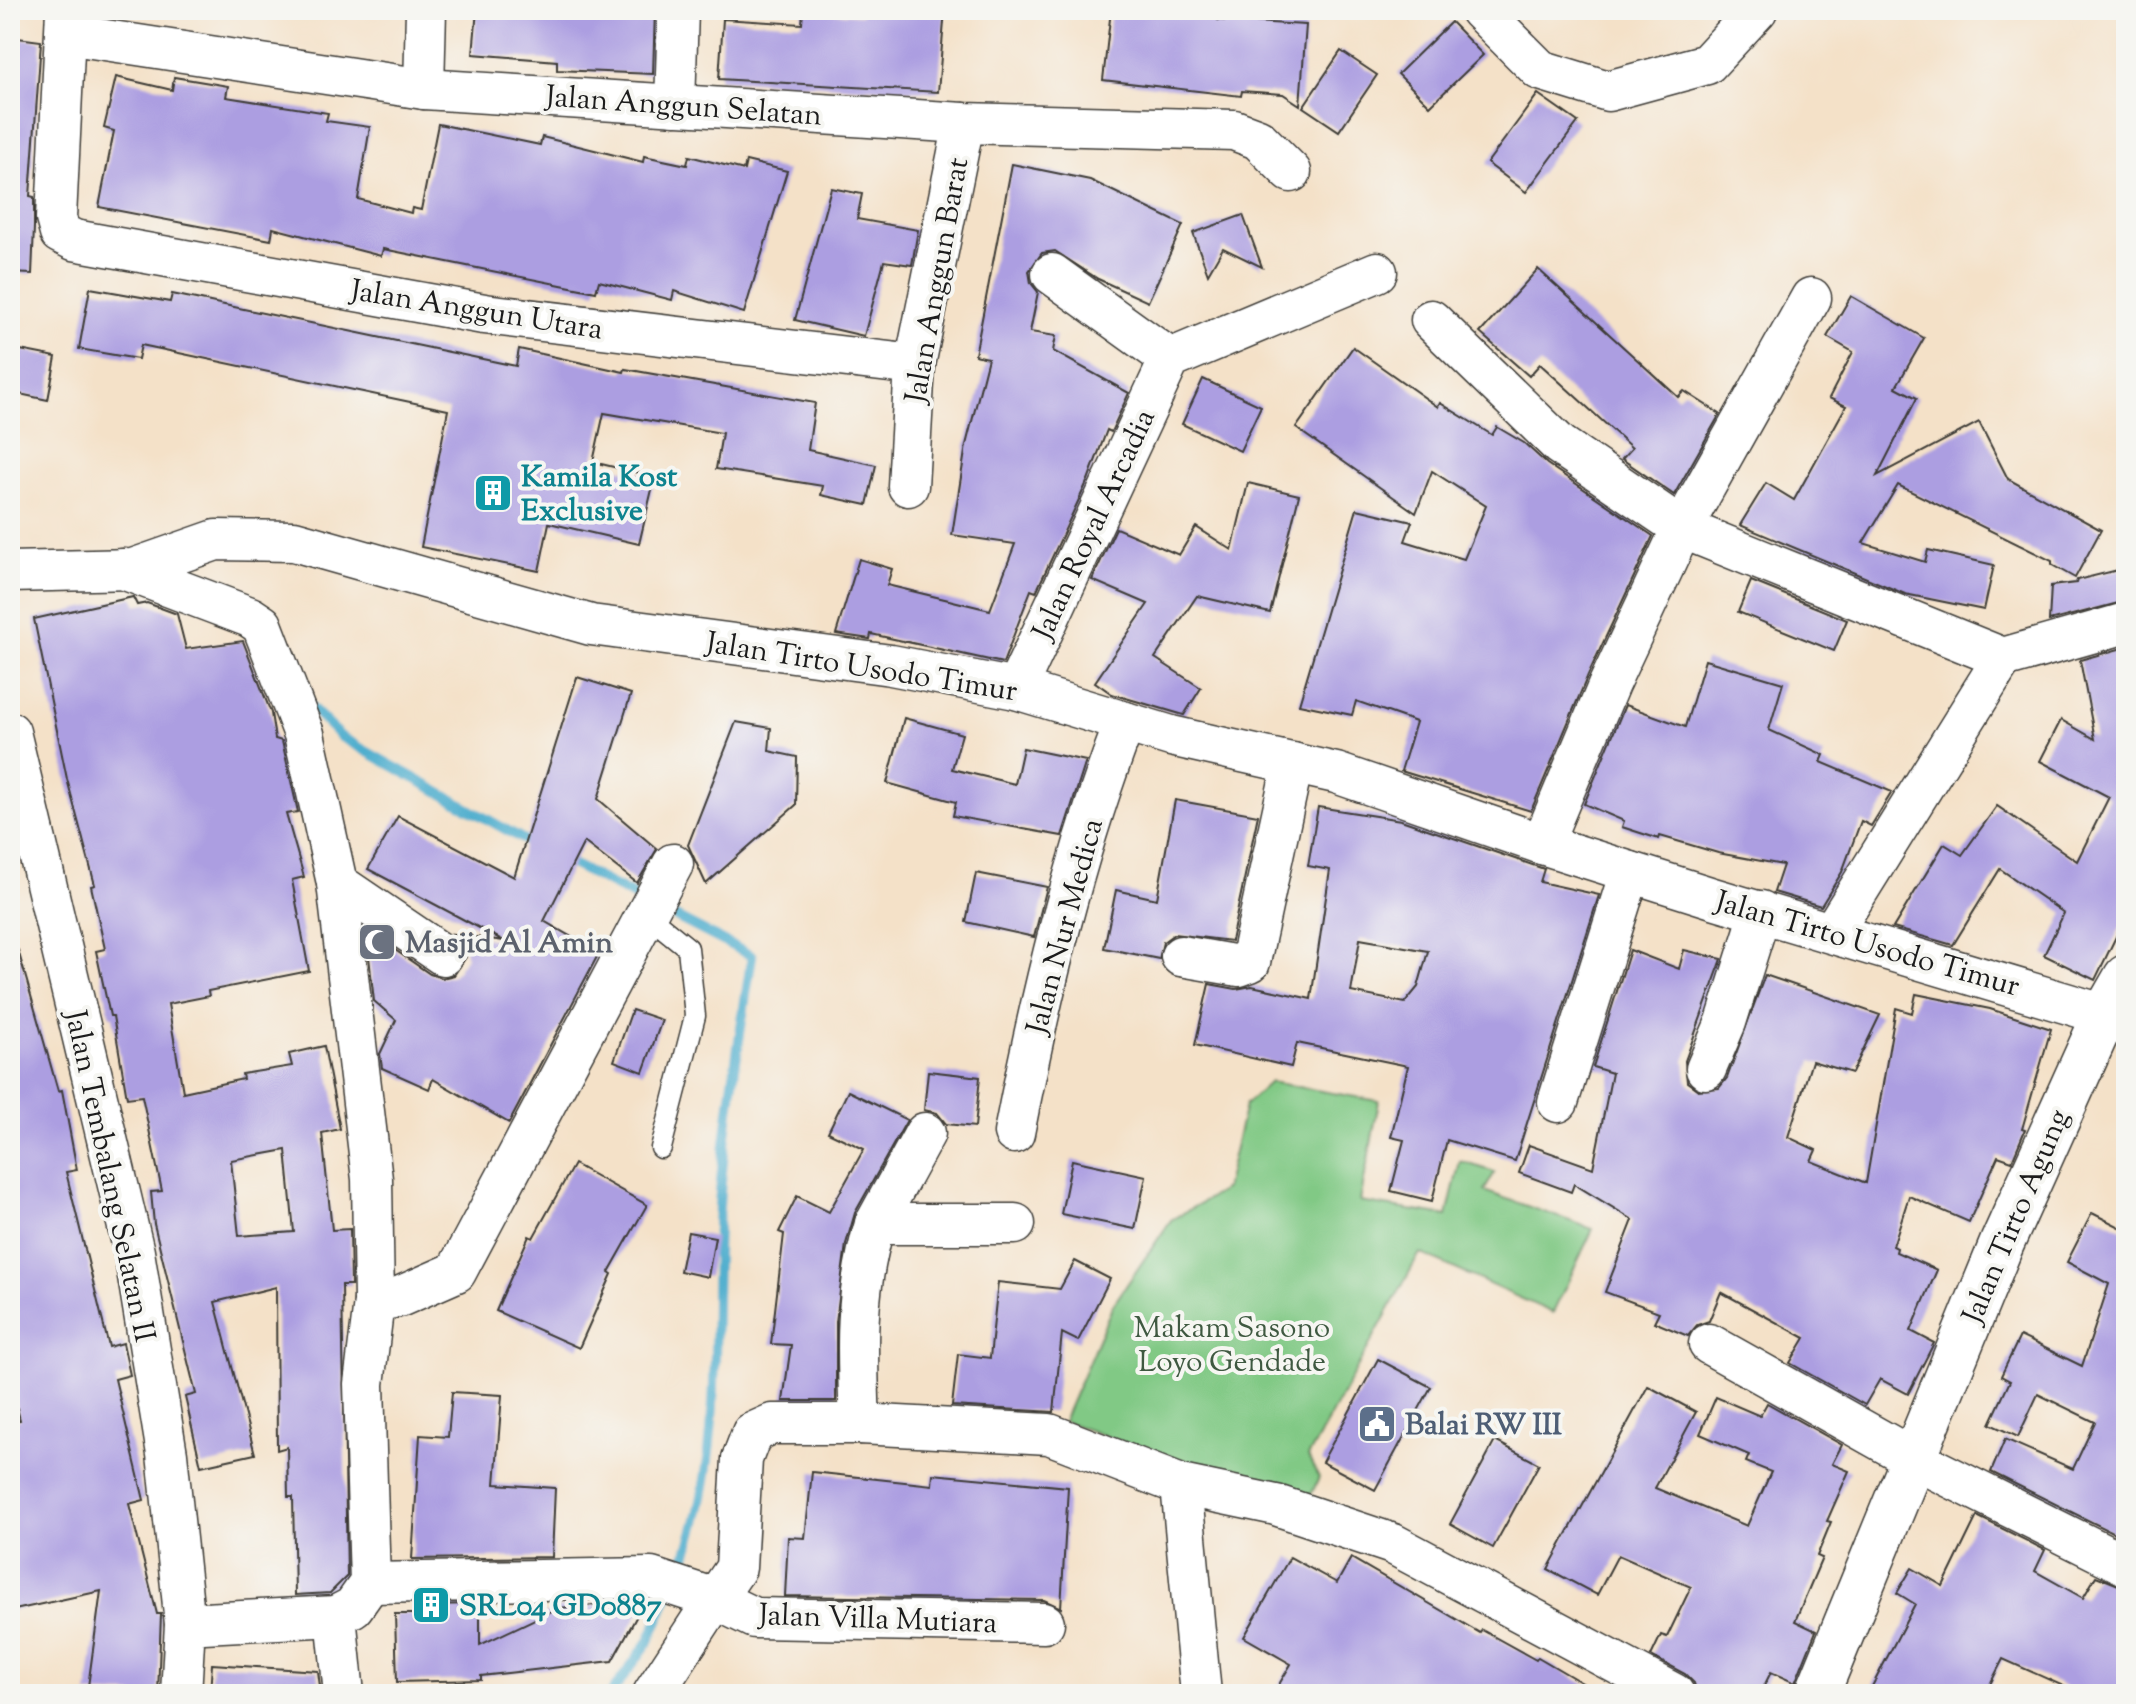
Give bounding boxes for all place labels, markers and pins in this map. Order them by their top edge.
place label: Kamila Kost Exclusive [521,457,678,534]
building icon: Kamila Kost Exclusive [472,472,514,514]
mosque icon: Masjid Al Amin [356,921,398,963]
place label: Masjid Al Amin [405,923,613,966]
public building icon: Balai RW III [1356,1403,1398,1445]
place label: Balai RW III [1405,1405,1562,1448]
building icon: SRL04 GD0887 [410,1584,452,1626]
place label: SRL04 GD0887 [459,1586,662,1629]

